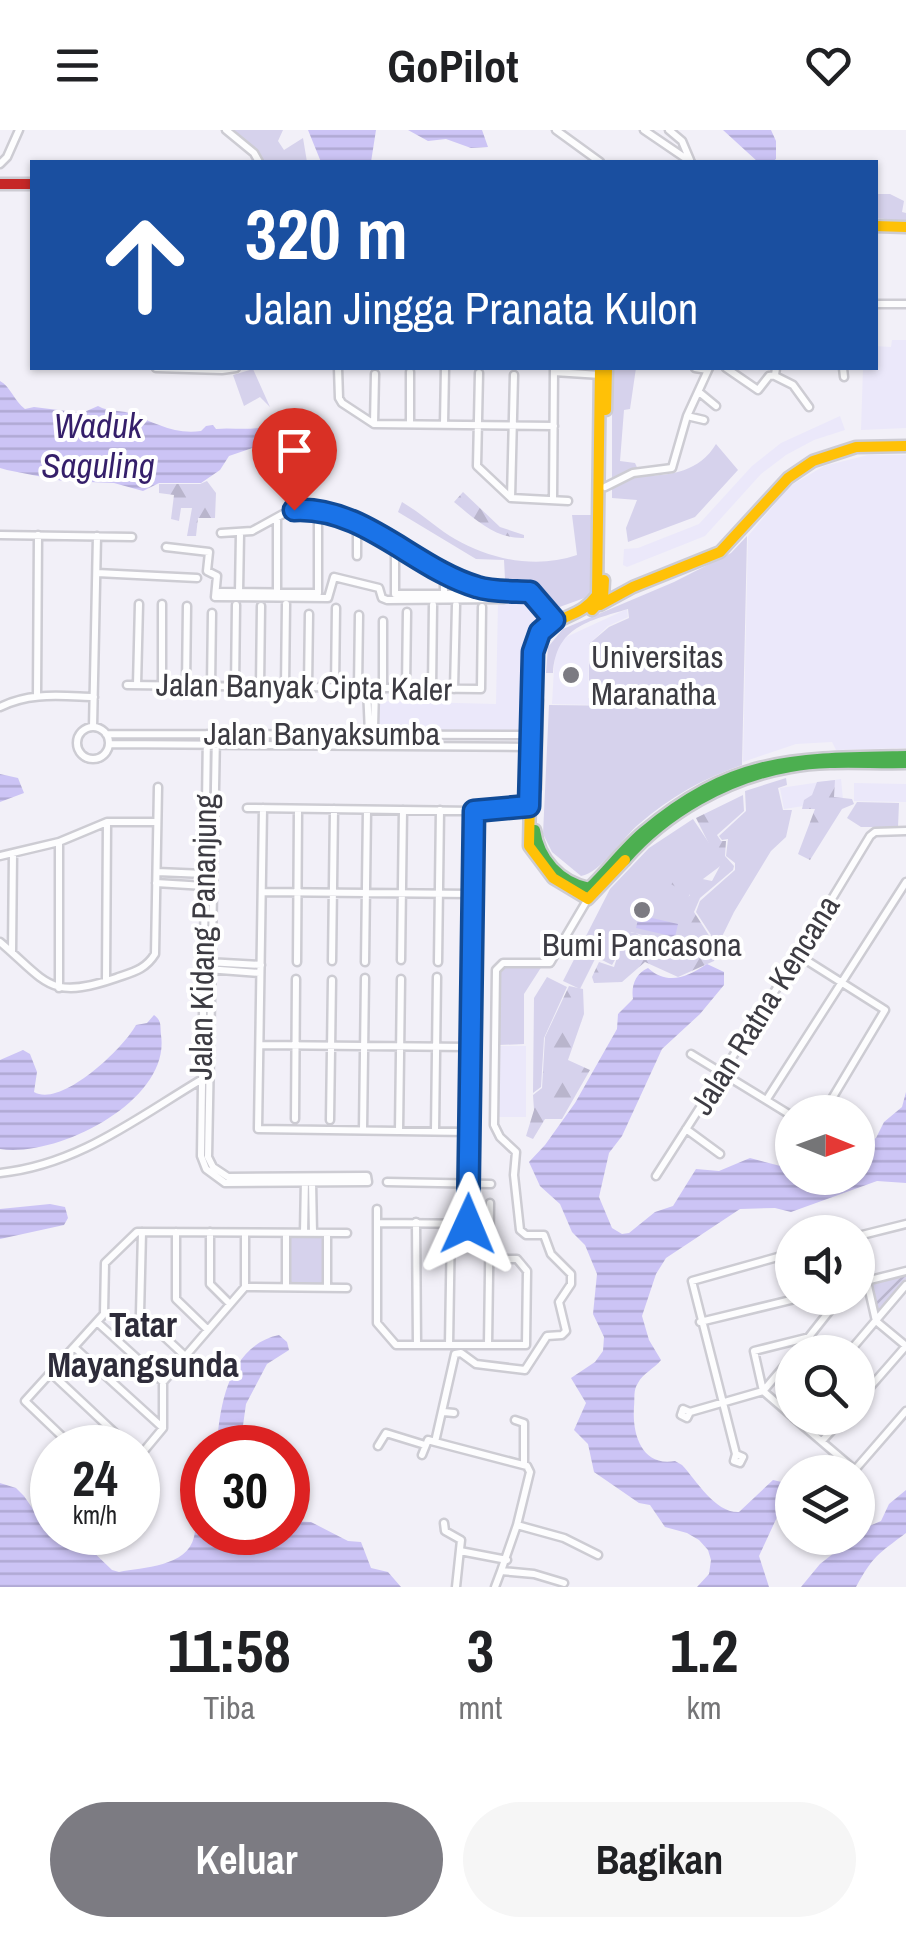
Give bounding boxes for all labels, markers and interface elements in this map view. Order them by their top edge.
text: GoPilot [387,35,519,96]
icon: menu [50,38,105,93]
icon: heart [801,38,856,93]
text: 320 m [245,187,408,281]
icon: ahead [80,200,210,330]
text: Jalan Jingga Pranata Kulon [245,277,698,338]
water label: Waduk Saguling [41,402,155,489]
pin [252,408,337,511]
icon: arrive [267,423,322,478]
place label: Universitas Maranatha [591,635,724,715]
street label: Jalan Banyak Cipta Kaler [156,662,453,711]
marker: Universitas Maranatha [560,664,582,686]
street label: Jalan Banyaksumba [204,712,441,755]
street label: Jalan Kidang Pananjung [179,793,226,1080]
street label: Jalan Ratna Kencana [680,887,850,1123]
marker: Bumi Pancasona [631,899,653,921]
place label: Bumi Pancasona [542,923,742,966]
north arrow [775,1095,875,1195]
map controls [775,1095,875,1555]
position arrow [416,1172,520,1276]
button: sound [775,1215,875,1315]
district label: Tatar Mayangsunda [47,1301,239,1388]
button: search [775,1335,875,1435]
speed limit sign: 30 [180,1425,310,1555]
text: 24 [72,1444,118,1512]
button: layers [775,1455,875,1555]
text: km/h [73,1498,117,1532]
text: 11:58 [168,1610,291,1691]
text: 3 [467,1610,494,1691]
text: 1.2 [670,1610,738,1691]
text: Tiba [203,1686,255,1729]
text: mnt [458,1686,502,1729]
text: km [687,1686,722,1729]
button: Keluar [50,1802,443,1917]
button: Bagikan [463,1802,856,1917]

